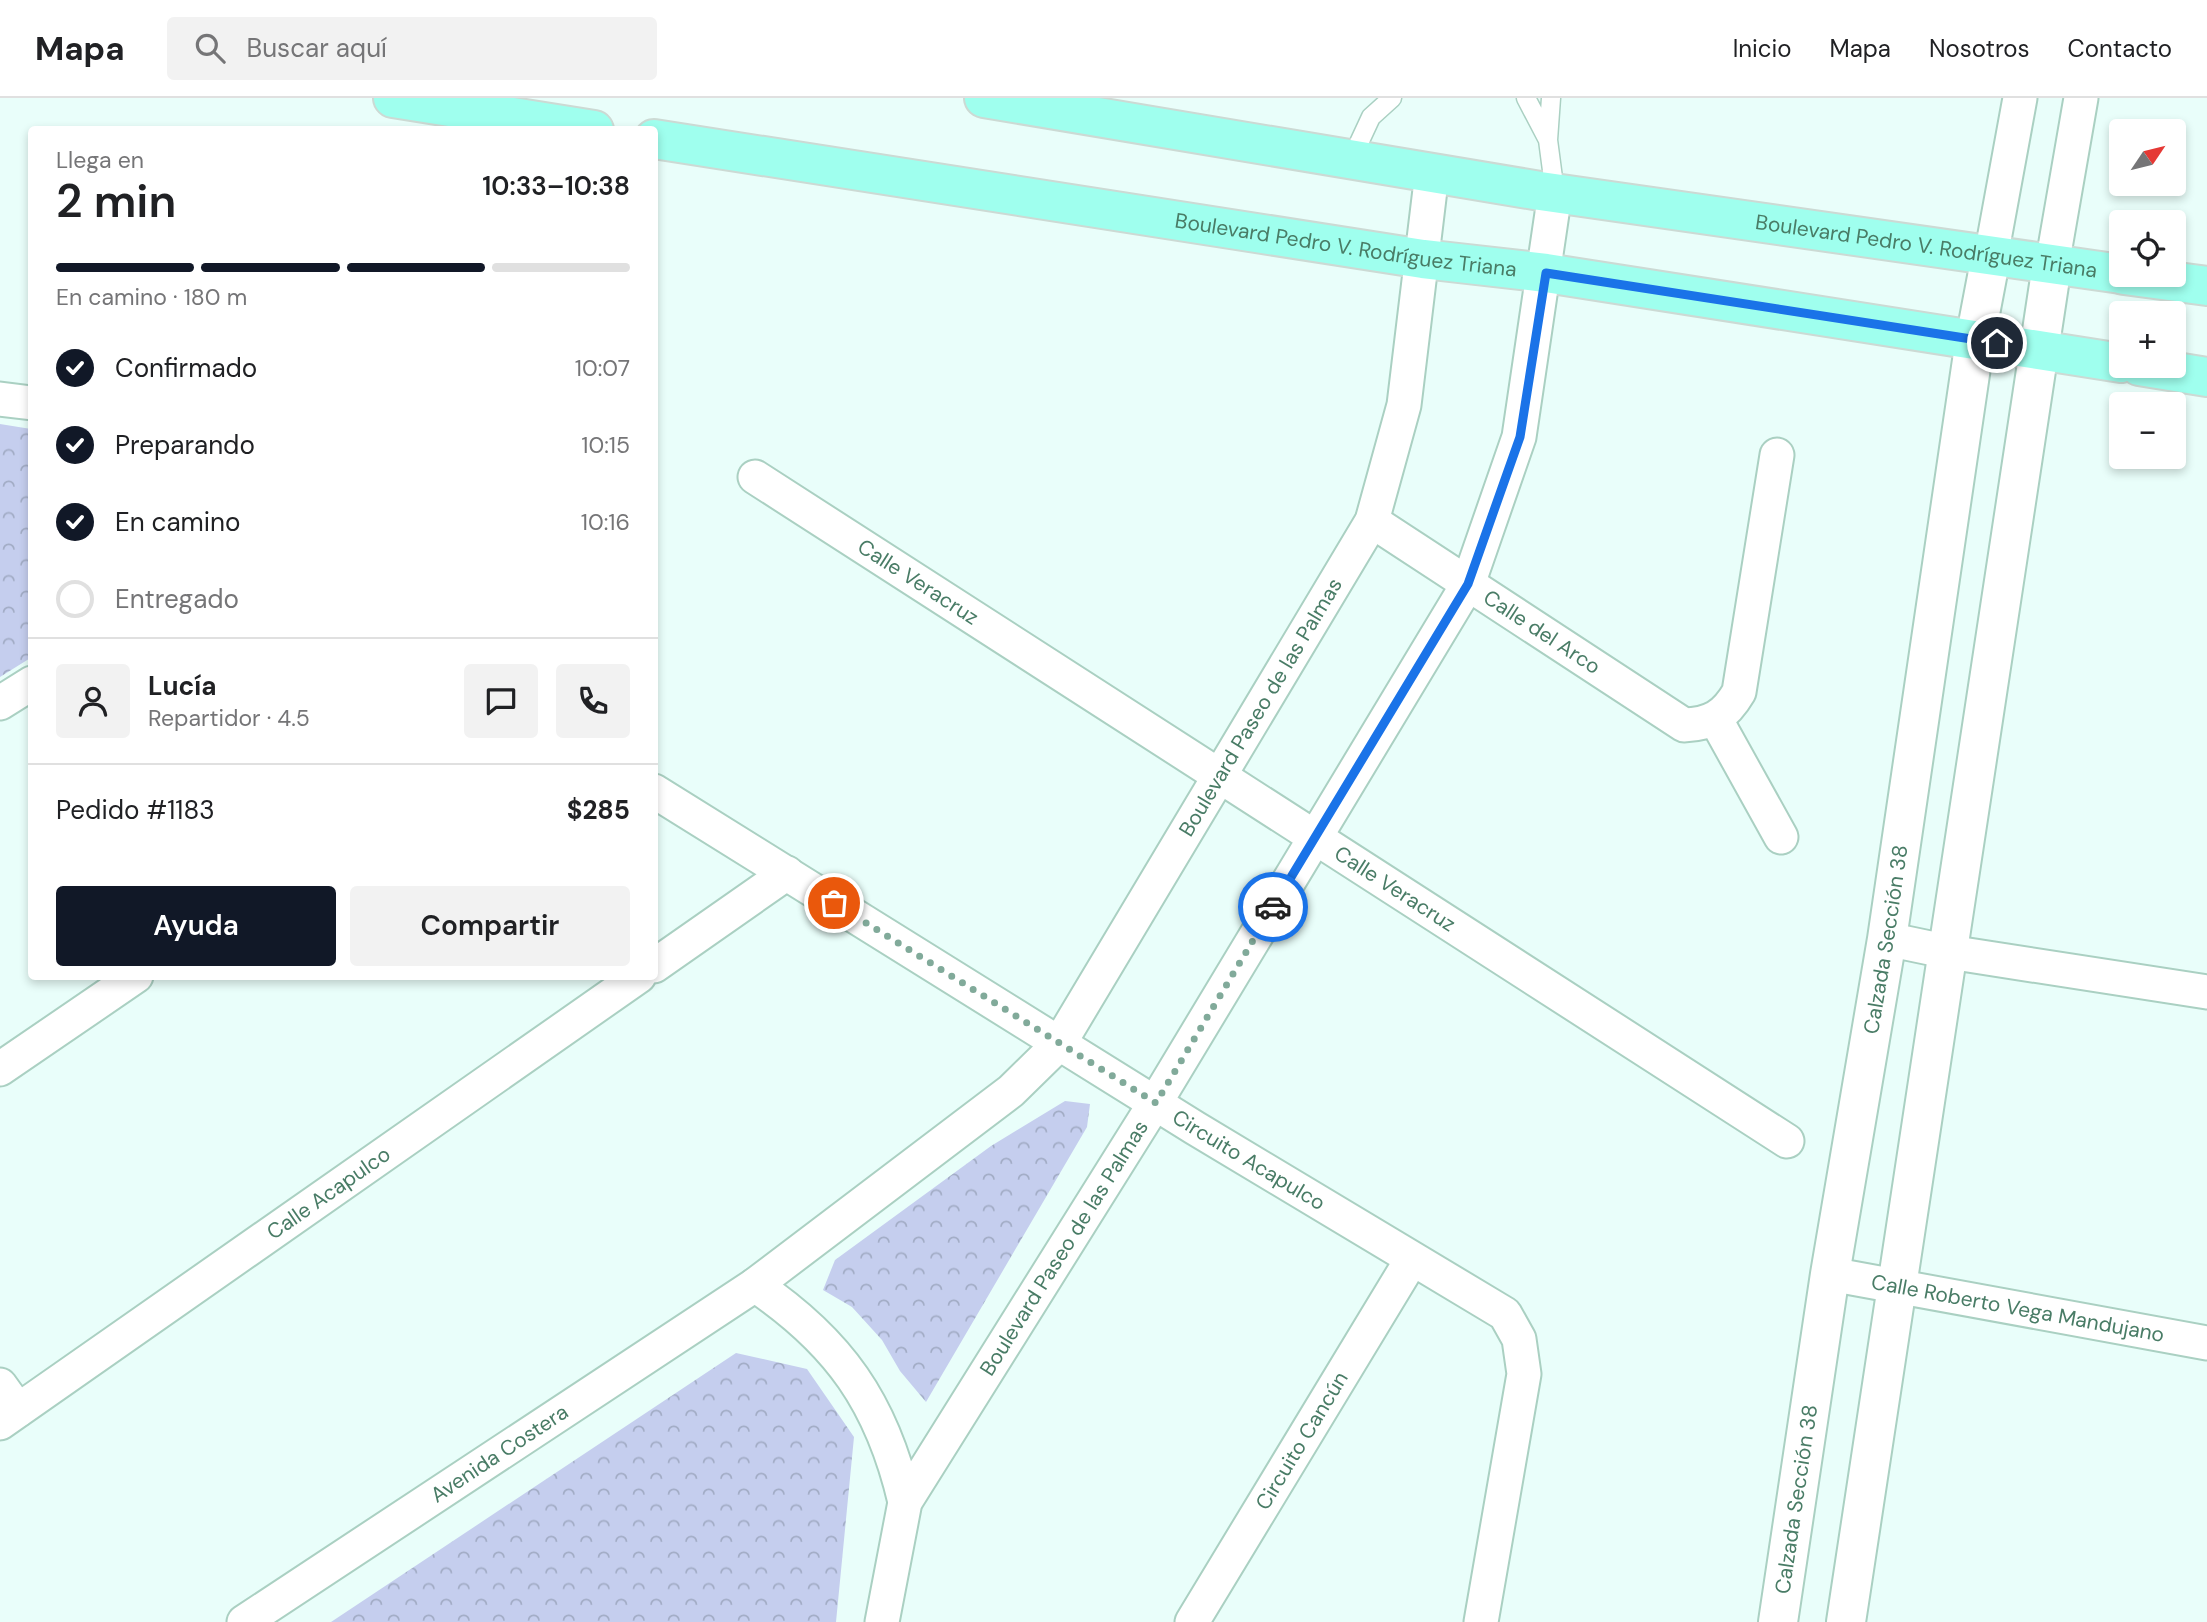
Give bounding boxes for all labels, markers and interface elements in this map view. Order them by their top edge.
search box [167,17,657,80]
text: Mapa [35,27,125,70]
icon: search [191,29,229,67]
text: Buscar aquí [247,31,387,65]
text: Inicio [1733,33,1792,64]
text: Mapa [1830,33,1891,64]
text: Nosotros [1929,33,2030,64]
text: Contacto [2068,33,2172,64]
north arrow [2109,119,2186,196]
map controls [2109,119,2186,469]
text: Llega en [56,145,144,175]
text: 10:33–10:38 [482,169,630,203]
text: 2 min [56,171,176,231]
street label: Boulevard Pedro V. Rodríguez Triana [1173,206,1518,284]
street label: Boulevard Pedro V. Rodríguez Triana [1754,208,2099,284]
button: locate [2109,210,2186,287]
text: En camino · 180 m [56,282,247,312]
button: + [2109,301,2186,378]
pin [1967,313,2027,373]
icon: home [1978,324,2016,362]
icon: check [56,349,94,387]
text: Confirmado [115,351,257,385]
text: 10:07 [575,353,630,383]
button: − [2109,392,2186,469]
icon: check [56,426,94,464]
text: Preparando [115,428,255,462]
text: 10:15 [581,430,630,460]
icon: check [56,503,94,541]
text: En camino [115,505,240,539]
text: 10:16 [581,507,630,537]
street label: Calle Veracruz [852,533,984,631]
street label: Boulevard Paseo de las Palmas [1172,573,1349,842]
text: Entregado [115,582,239,616]
street label: Calle del Arco [1478,584,1606,681]
button: person [56,664,130,738]
button: chat [464,664,538,738]
button: phone [556,664,630,738]
text: Lucía [148,669,216,703]
text: Repartidor · 4.5 [148,703,310,733]
text: Pedido #1183 [56,793,215,827]
text: $285 [567,793,630,827]
street label: Calle Veracruz [1329,839,1461,938]
street label: Calzada Sección 38 [1857,843,1915,1036]
courier [1238,872,1308,942]
pin [804,873,864,933]
icon: bag [815,884,853,922]
button: Ayuda [56,886,336,966]
button: Compartir [350,886,630,966]
icon: car [1254,888,1292,926]
street label: Circuito Acapulco [1167,1103,1330,1217]
street label: Boulevard Paseo de las Palmas [974,1115,1155,1381]
street label: Calle Acapulco [261,1140,396,1246]
street label: Calle Roberto Vega Mandujano [1869,1268,2167,1349]
street label: Circuito Cancún [1249,1366,1355,1515]
street label: Avenida Costera [425,1398,574,1509]
street label: Calzada Sección 38 [1768,1403,1824,1596]

